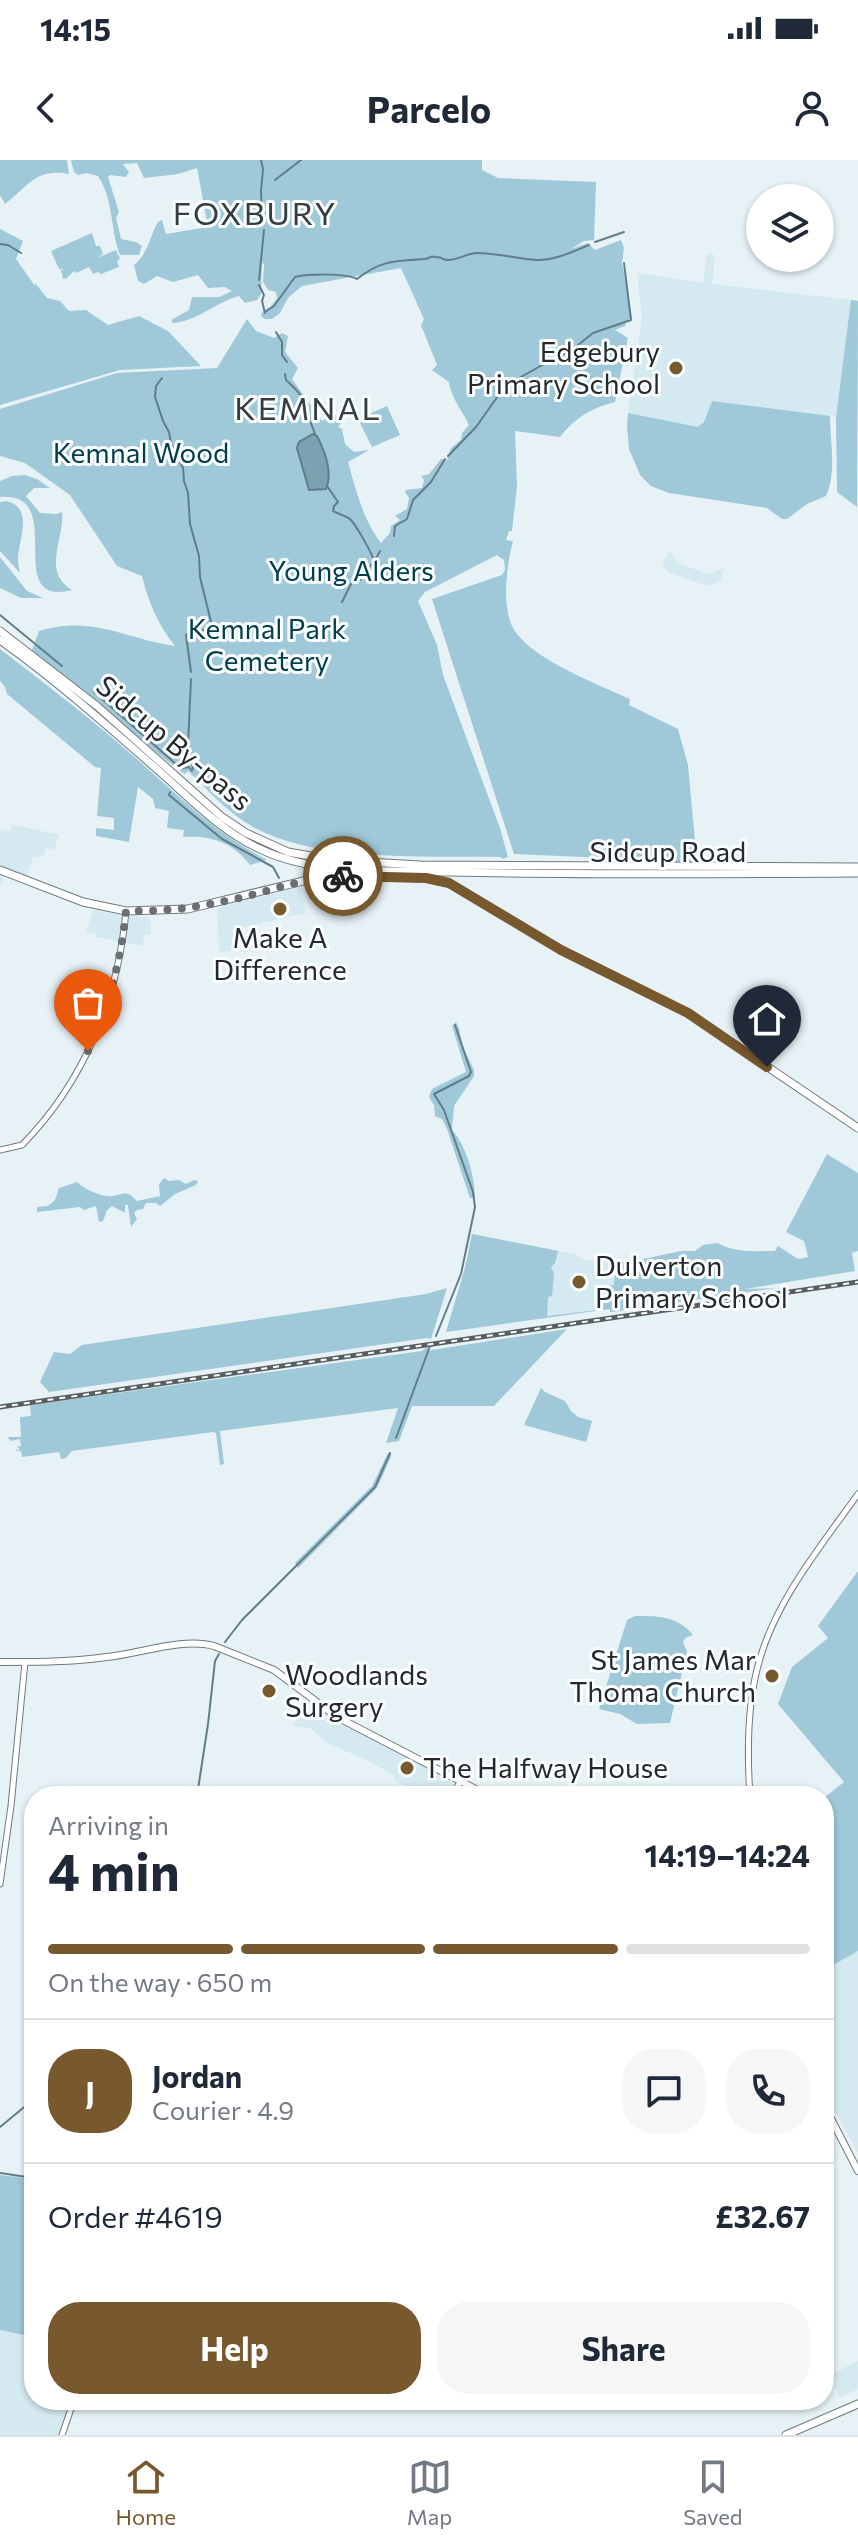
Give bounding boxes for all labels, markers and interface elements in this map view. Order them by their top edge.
text: 14:15 [40,10,111,47]
icon: back [24,86,68,130]
text: Parcelo [367,86,491,130]
icon: person [790,86,834,130]
map controls [746,184,834,272]
button: layers [746,184,834,272]
district label: FOXBURY [173,192,337,232]
place label: Edgebury Primary School [467,334,660,400]
marker: Edgebury Primary School [667,359,685,377]
district label: KEMNAL [234,387,382,427]
park label: Kemnal Wood [53,435,229,469]
park label: Young Alders [268,553,434,587]
park label: Kemnal Park Cemetery [188,611,346,677]
street label: Sidcup By-pass [90,667,259,817]
street label: Sidcup Road [590,834,746,868]
courier [303,836,383,916]
icon: bike [321,854,365,898]
marker: Make A Difference [271,900,289,918]
place label: Make A Difference [213,920,347,986]
pin [54,969,122,1051]
icon: bag [66,981,110,1025]
pin [733,985,801,1067]
icon: home [745,997,789,1041]
place label: Dulverton Primary School [595,1248,788,1314]
marker: Dulverton Primary School [570,1273,588,1291]
place label: St James Mar Thoma Church [569,1642,756,1708]
place label: Woodlands Surgery [285,1657,428,1723]
marker: St James Mar Thoma Church [763,1667,781,1685]
marker: Woodlands Surgery [260,1682,278,1700]
place label: The Halfway House [423,1750,668,1784]
marker: The Halfway House [398,1759,416,1777]
text: Arriving in [48,1809,169,1840]
text: 14:19–14:24 [645,1836,810,1873]
text: 4 min [48,1838,180,1902]
text: On the way · 650 m [48,1966,272,1997]
button: chat [622,2049,706,2133]
button: phone [726,2049,810,2133]
text: Jordan [152,2057,242,2094]
text: J [85,2073,95,2110]
text: Courier · 4.9 [152,2094,294,2125]
text: Order #4619 [48,2197,223,2234]
text: £32.67 [715,2197,810,2234]
button: Help [48,2302,421,2394]
button: Share [437,2302,810,2394]
tab: Home [115,2455,176,2530]
tab: Map [407,2455,452,2530]
tab: Saved [683,2455,743,2530]

